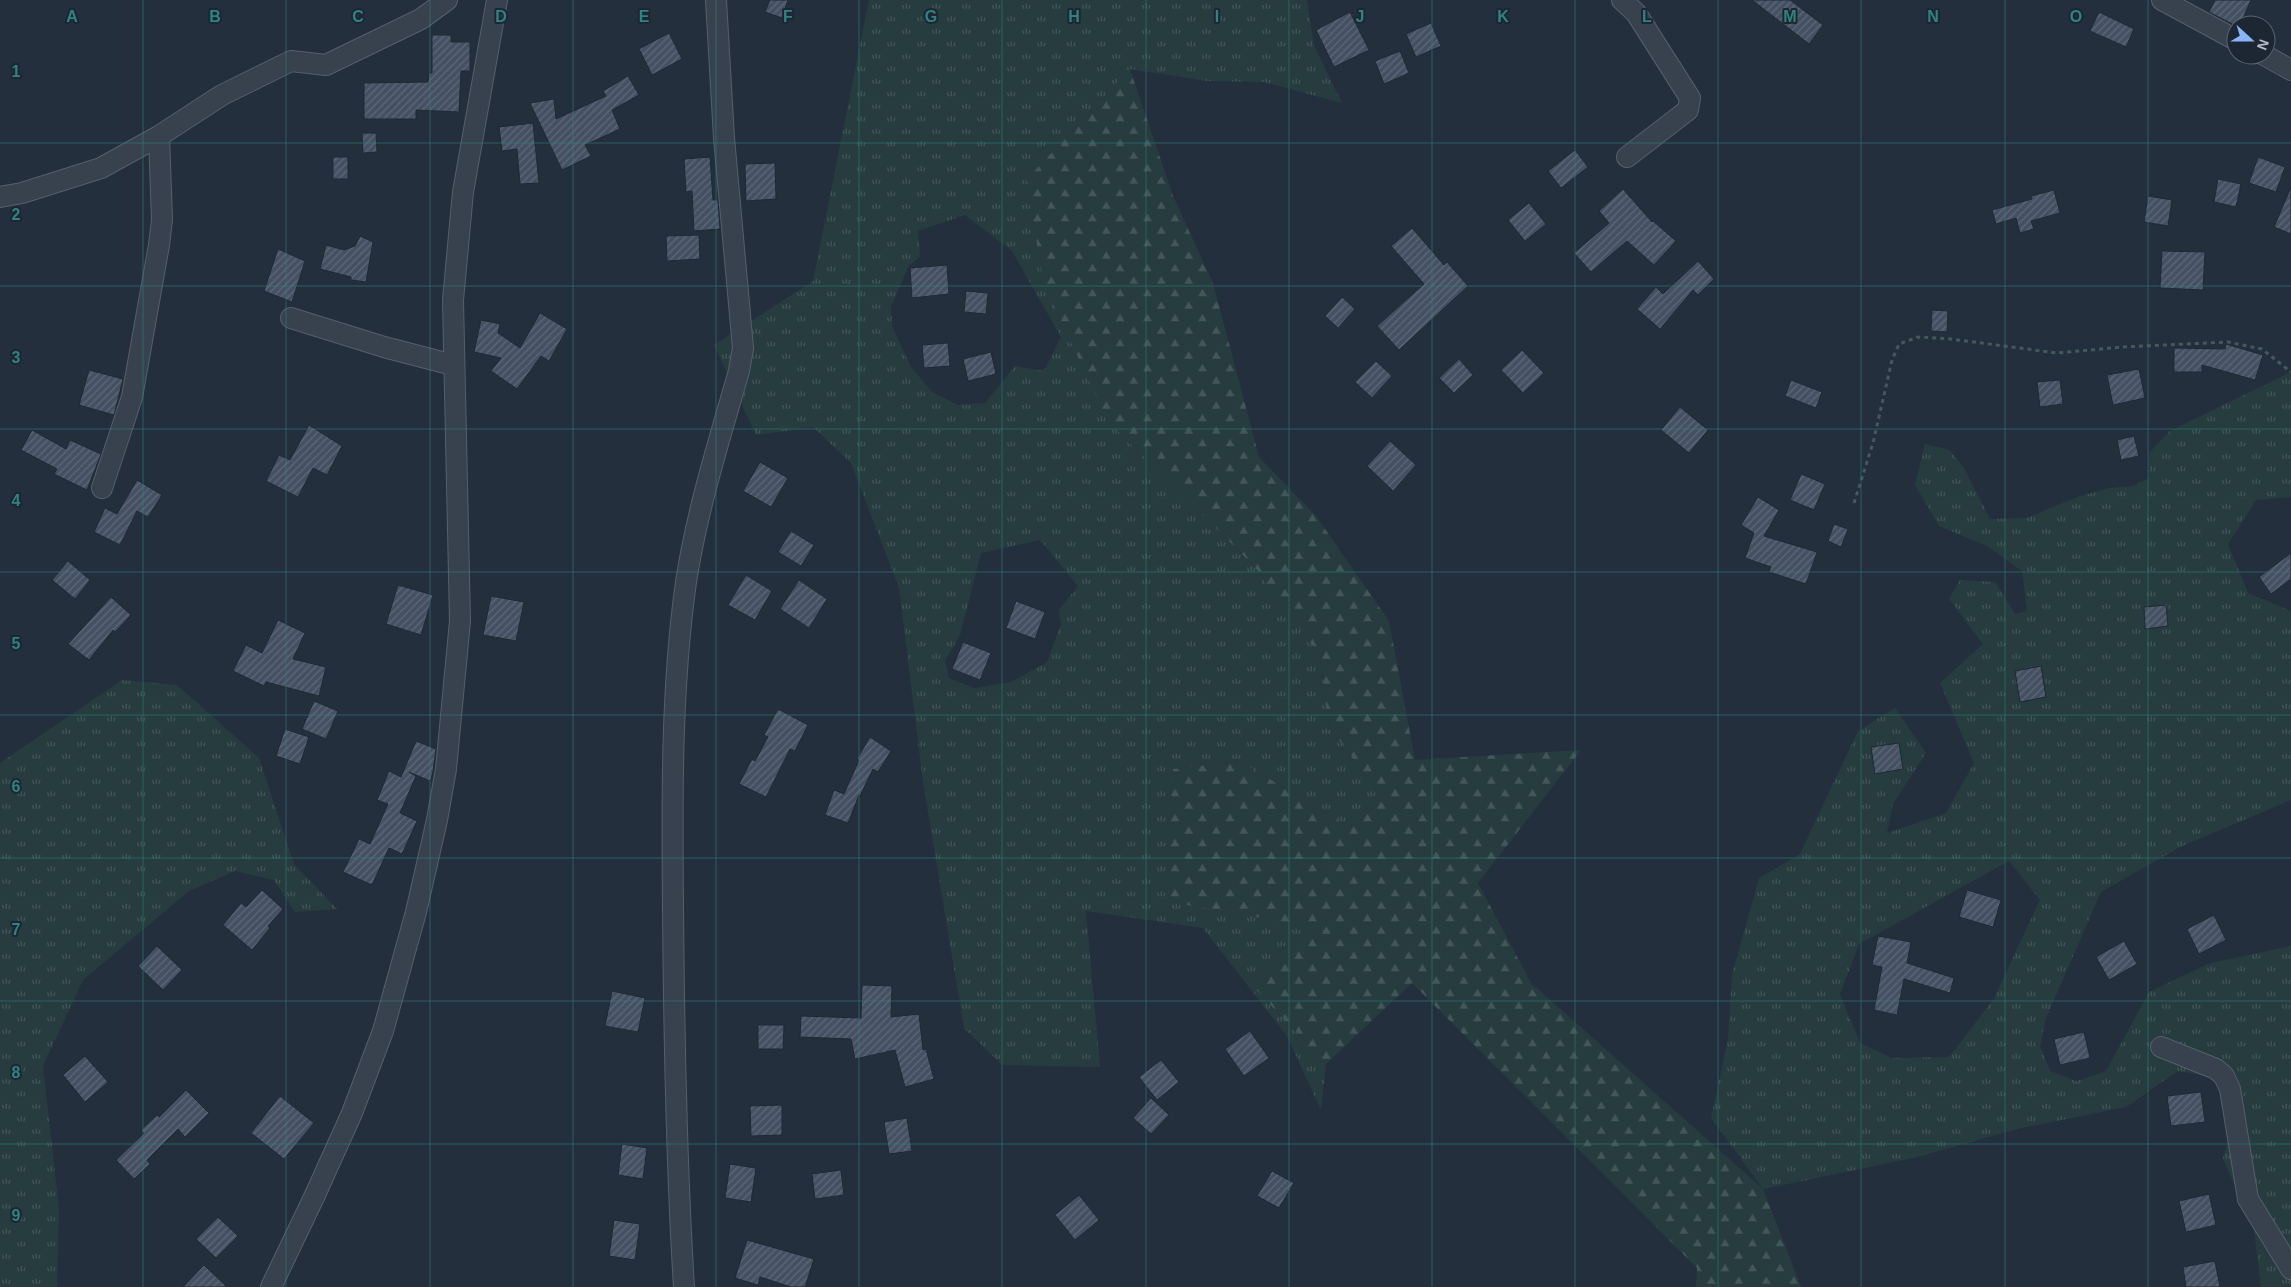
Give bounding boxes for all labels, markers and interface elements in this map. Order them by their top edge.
text: A [66,8,78,25]
text: B [209,8,221,25]
text: C [352,8,364,25]
text: D [495,8,507,25]
text: E [639,8,650,25]
text: F [783,8,793,25]
text: G [925,8,937,25]
text: H [1068,8,1080,25]
text: I [1215,8,1219,25]
text: J [1356,8,1364,25]
text: K [1497,8,1509,25]
text: L [1642,8,1652,25]
text: M [1783,8,1797,25]
text: N [1927,8,1939,25]
text: O [2070,8,2082,25]
north arrow [2226,15,2276,65]
text: N [2254,37,2272,52]
text: 1 [12,63,21,80]
text: 2 [12,206,21,223]
text: 3 [12,349,21,366]
text: 4 [12,492,21,509]
text: 5 [12,635,21,652]
text: 6 [12,778,21,795]
text: 7 [12,921,21,938]
text: 8 [12,1064,21,1081]
text: 9 [12,1207,21,1224]

